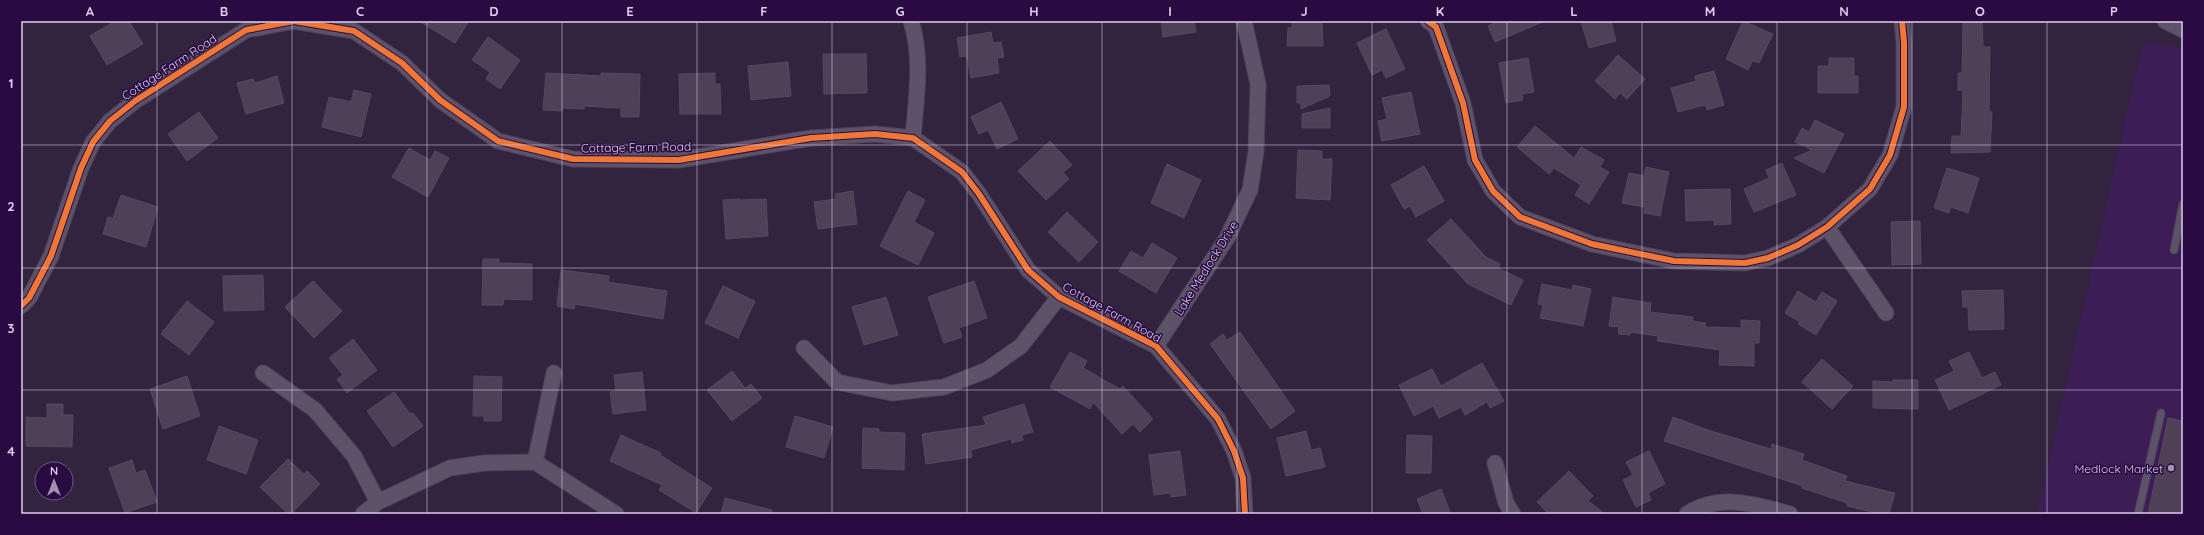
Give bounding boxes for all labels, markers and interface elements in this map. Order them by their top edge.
text: A [86,3,95,19]
text: B [220,3,228,19]
text: C [356,3,364,19]
text: D [489,3,499,19]
text: E [626,3,634,19]
text: F [760,3,768,19]
text: G [895,3,905,19]
text: H [1029,3,1039,19]
text: I [1168,3,1172,19]
text: J [1300,3,1308,19]
text: K [1436,3,1445,19]
text: L [1570,3,1578,19]
text: M [1705,3,1715,19]
text: N [1839,3,1849,19]
text: O [1975,3,1985,19]
text: P [2110,3,2118,19]
street label: Cottage Farm Road [119,31,219,103]
text: 1 [8,75,14,91]
street label: Cottage Farm Road [581,139,691,155]
text: 2 [7,198,15,214]
street label: Lake Medlock Drive [1171,218,1241,318]
street label: Cottage Farm Road [1060,279,1164,345]
text: 3 [8,320,15,336]
text: 4 [7,443,15,459]
north arrow [34,461,74,501]
place label: Medlock Market [2074,461,2163,476]
marker: Medlock Market [2166,463,2176,473]
text: N [50,464,58,478]

